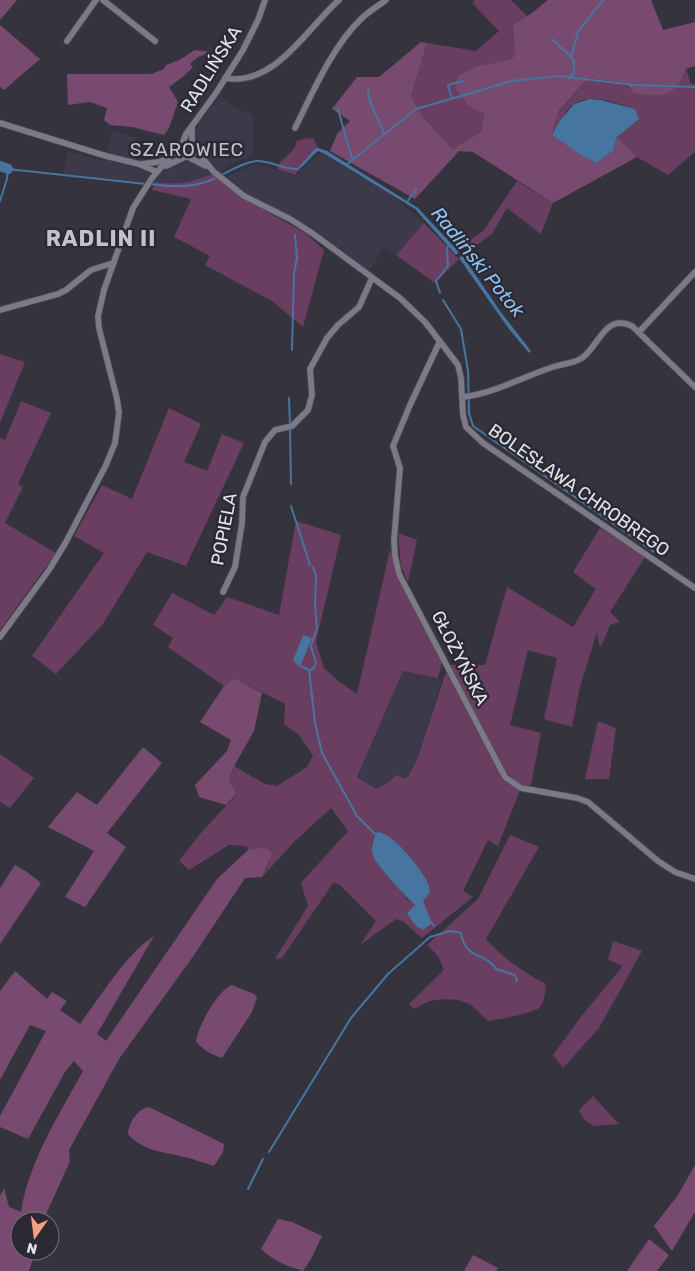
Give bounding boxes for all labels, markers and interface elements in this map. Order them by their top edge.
street label: RADLIŃSKA [176,22,246,116]
district label: SZAROWIEC [130,138,244,161]
water label: Radliński Potok [426,202,530,322]
district label: RADLIN II [46,225,156,252]
street label: BOLESŁAWA CHROBREGO [484,419,674,561]
street label: POPIELA [206,491,242,567]
street label: GŁOŻYŃSKA [427,607,493,709]
north arrow [10,1211,60,1261]
text: N [25,1239,39,1258]

